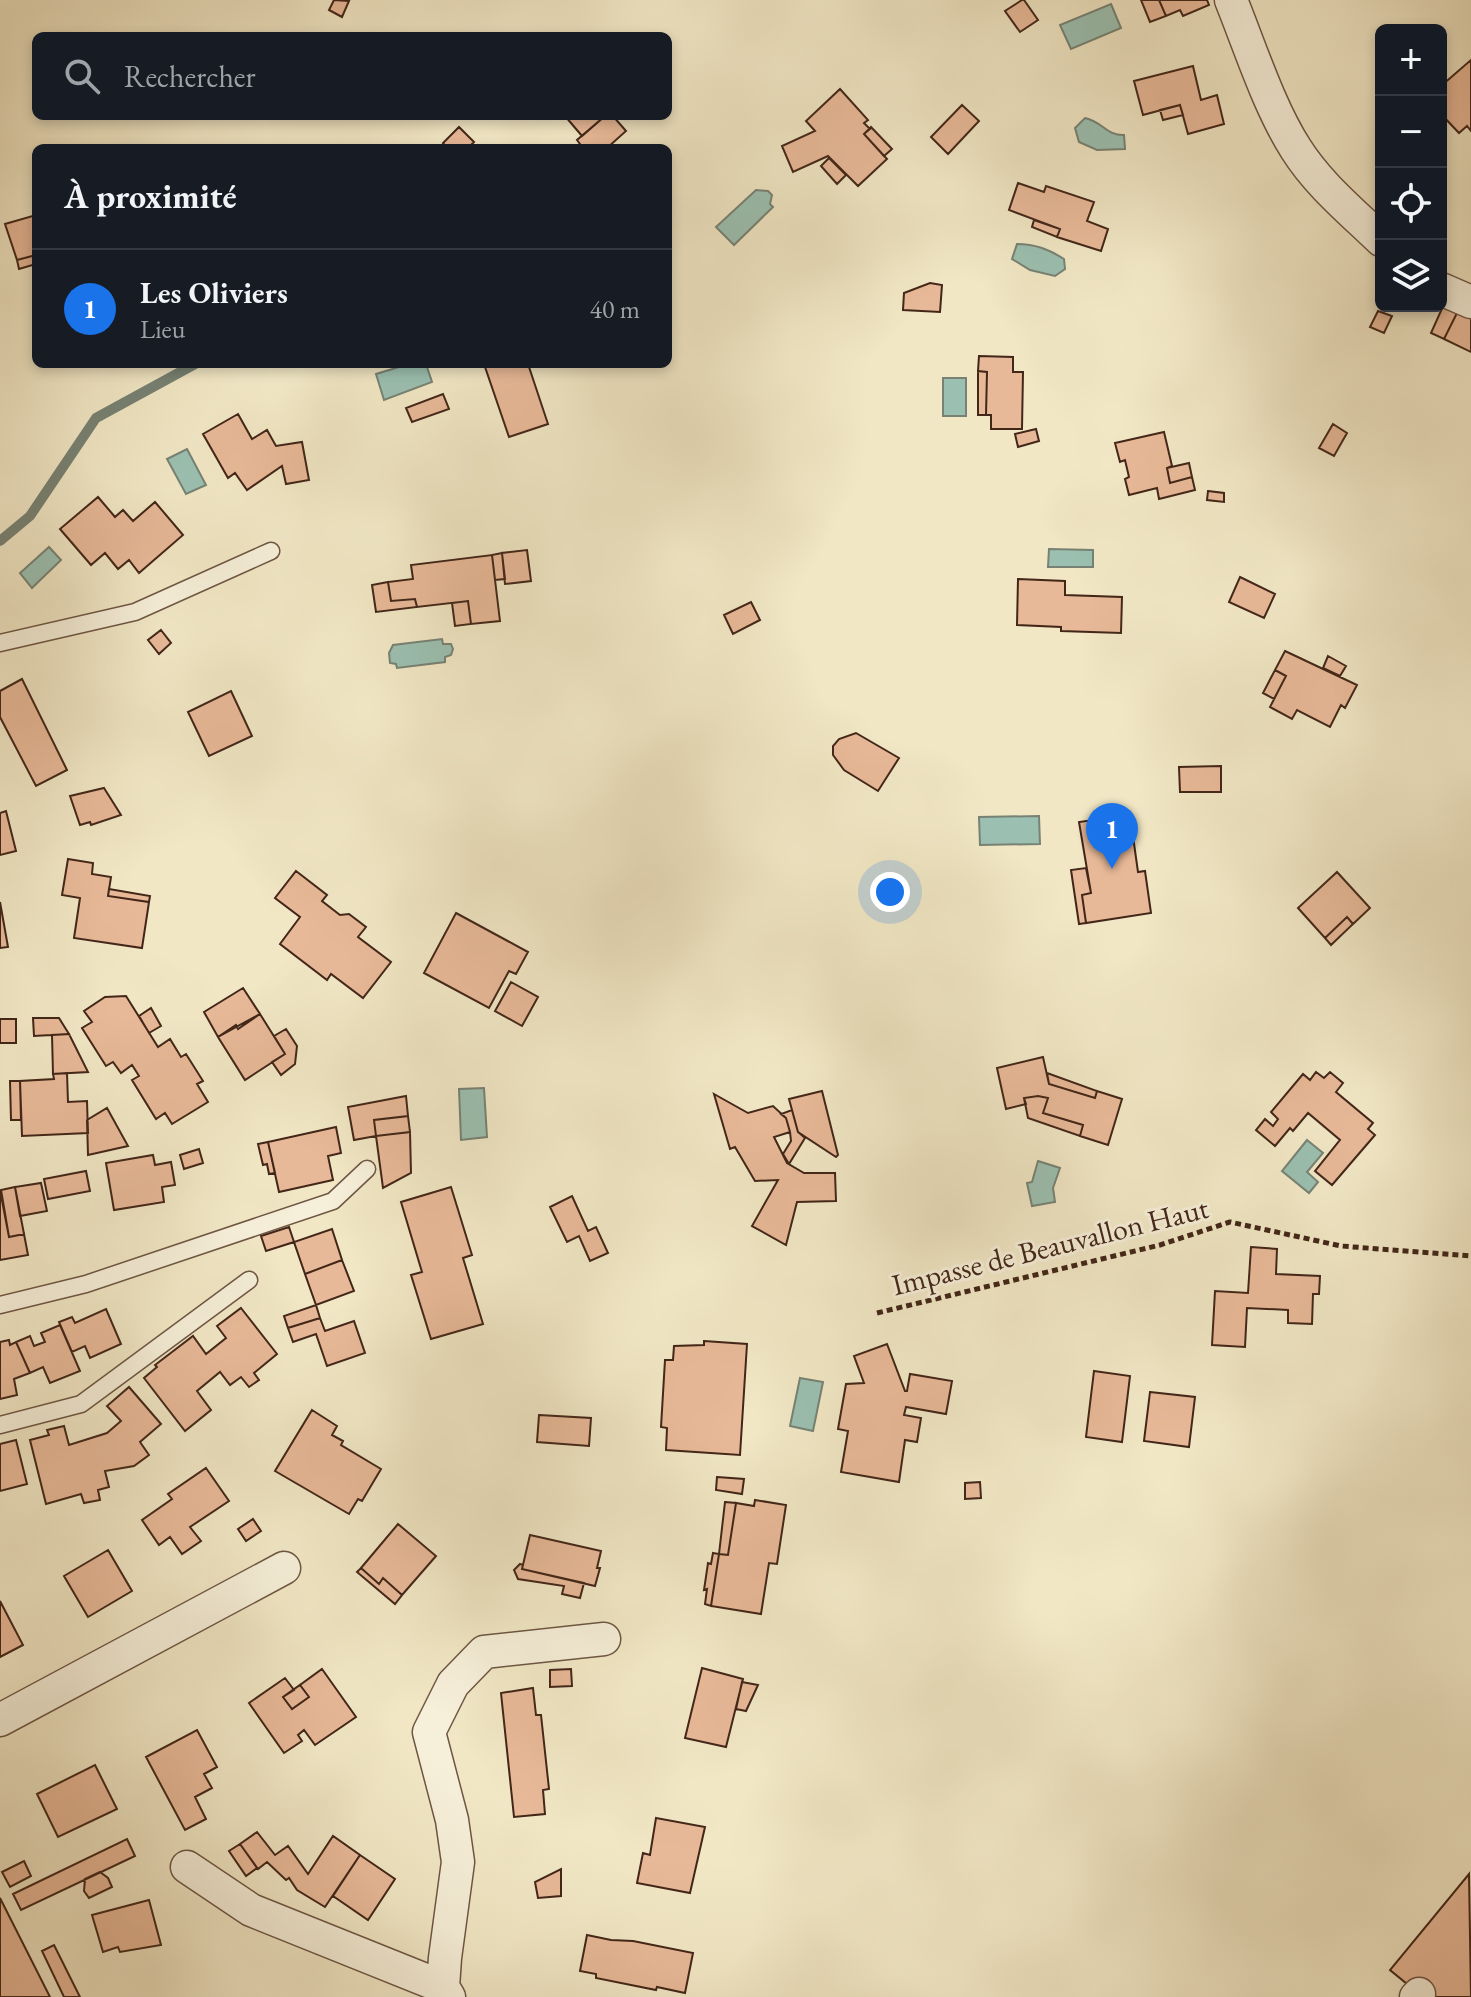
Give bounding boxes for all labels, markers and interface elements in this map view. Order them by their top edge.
map controls [1375,24,1447,312]
button: + [1375,24,1447,96]
search box [32,32,672,120]
icon: search [60,54,104,98]
text: Rechercher [124,57,256,96]
button: − [1375,96,1447,168]
button: locate [1375,168,1447,240]
text: À proximité [64,174,237,218]
button: layers [1375,240,1447,312]
text: Les Oliviers [140,273,288,312]
text: 1 [83,292,97,326]
text: 40 m [590,292,640,326]
text: Lieu [140,312,185,346]
pin: 1 [1086,803,1138,869]
your location [870,872,910,912]
street label: Impasse de Beauvallon Haut [888,1188,1213,1304]

